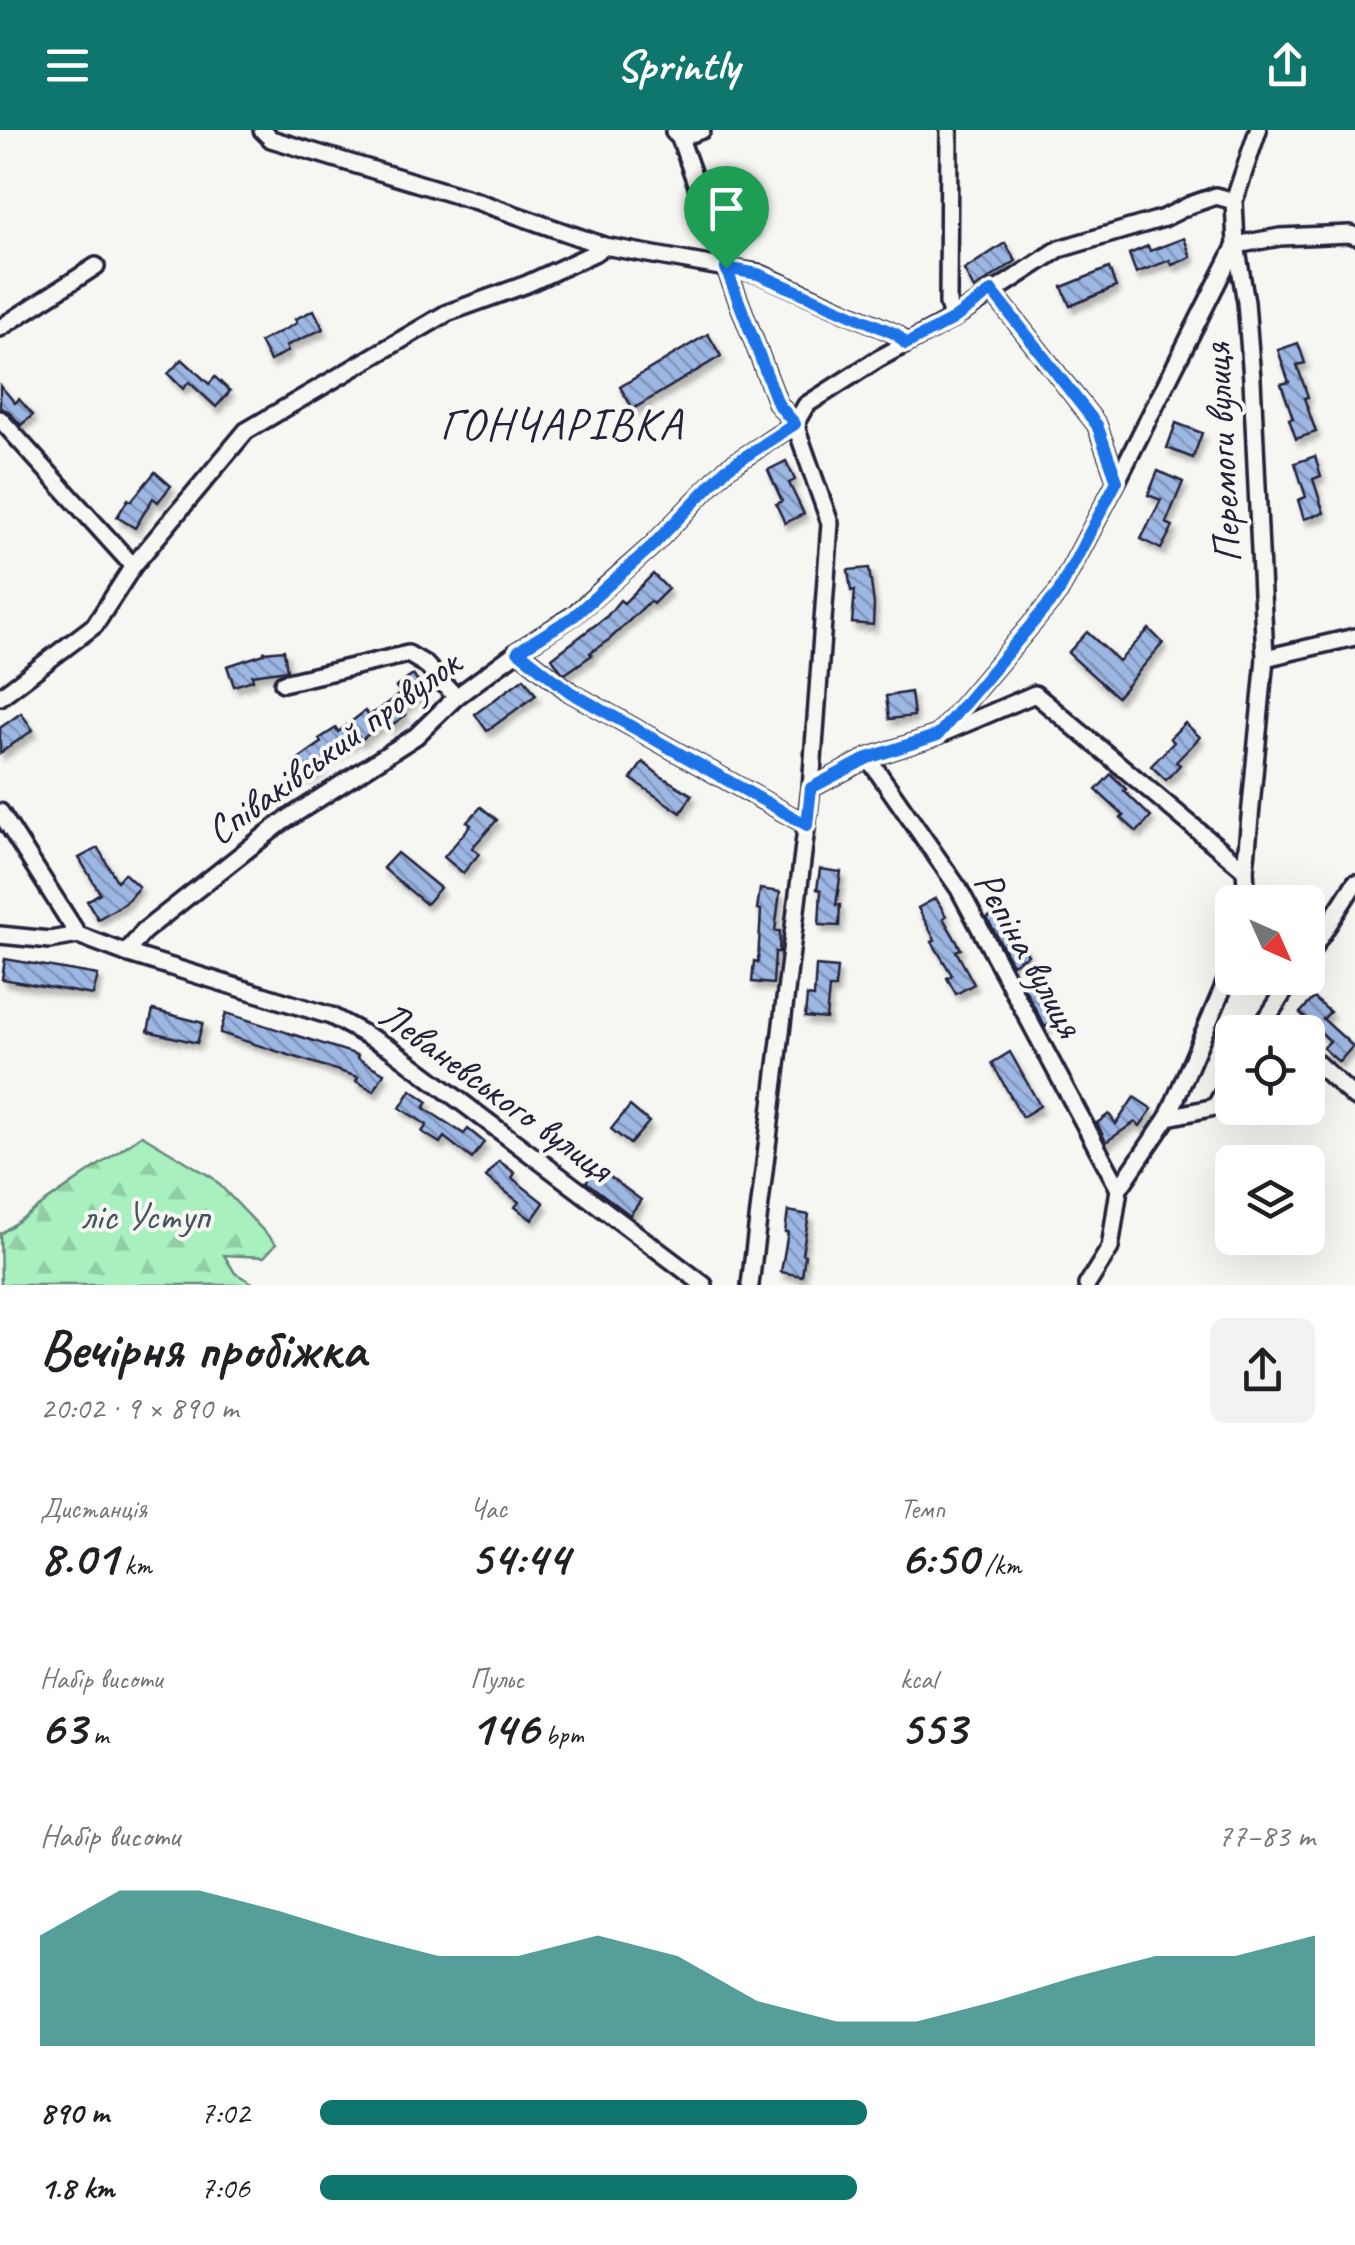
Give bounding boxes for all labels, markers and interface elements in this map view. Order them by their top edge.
text: Sprintly [616,37,739,94]
icon: menu [40,38,95,93]
icon: share [1260,38,1315,93]
pin [684,166,769,269]
icon: arrive [699,181,754,236]
street label: Перемоги вулиця [1191,340,1253,564]
district label: ГОНЧАРІВКА [440,396,684,453]
street label: Співаківський провулок [196,636,472,856]
street label: Рєпіна вулиця [963,862,1096,1047]
north arrow [1215,885,1325,995]
map controls [1215,885,1325,1255]
street label: Леваневського вулиця [370,990,625,1194]
button: locate [1215,1015,1325,1125]
button: layers [1215,1145,1325,1255]
park label: ліс Уступ [81,1191,212,1241]
text: Вечірня пробіжка [40,1314,365,1384]
button: share [1210,1318,1315,1423]
text: 20:02 · 9 × 890 m [40,1387,238,1428]
text: Дистанція [40,1491,147,1526]
text: Час [470,1491,507,1526]
text: Темп [900,1491,945,1526]
text: 8.01 [40,1526,117,1589]
text: 54:44 [470,1526,569,1589]
text: 6:50 [900,1526,978,1589]
text: km [117,1547,152,1582]
text: /km [978,1547,1021,1582]
text: Набір висоти [40,1661,162,1696]
text: Пульс [470,1661,524,1696]
text: kcal [900,1661,937,1696]
text: 63 [40,1696,86,1759]
text: 146 [470,1696,539,1759]
text: 553 [900,1696,966,1759]
text: m [86,1717,109,1752]
text: bpm [539,1717,584,1752]
text: Набір висоти [40,1815,180,1856]
text: 77–83 m [1217,1815,1315,1856]
text: 890 m [40,2092,109,2133]
text: 7:02 [200,2092,250,2133]
text: 1.8 km [40,2167,114,2208]
text: 7:06 [200,2167,250,2208]

